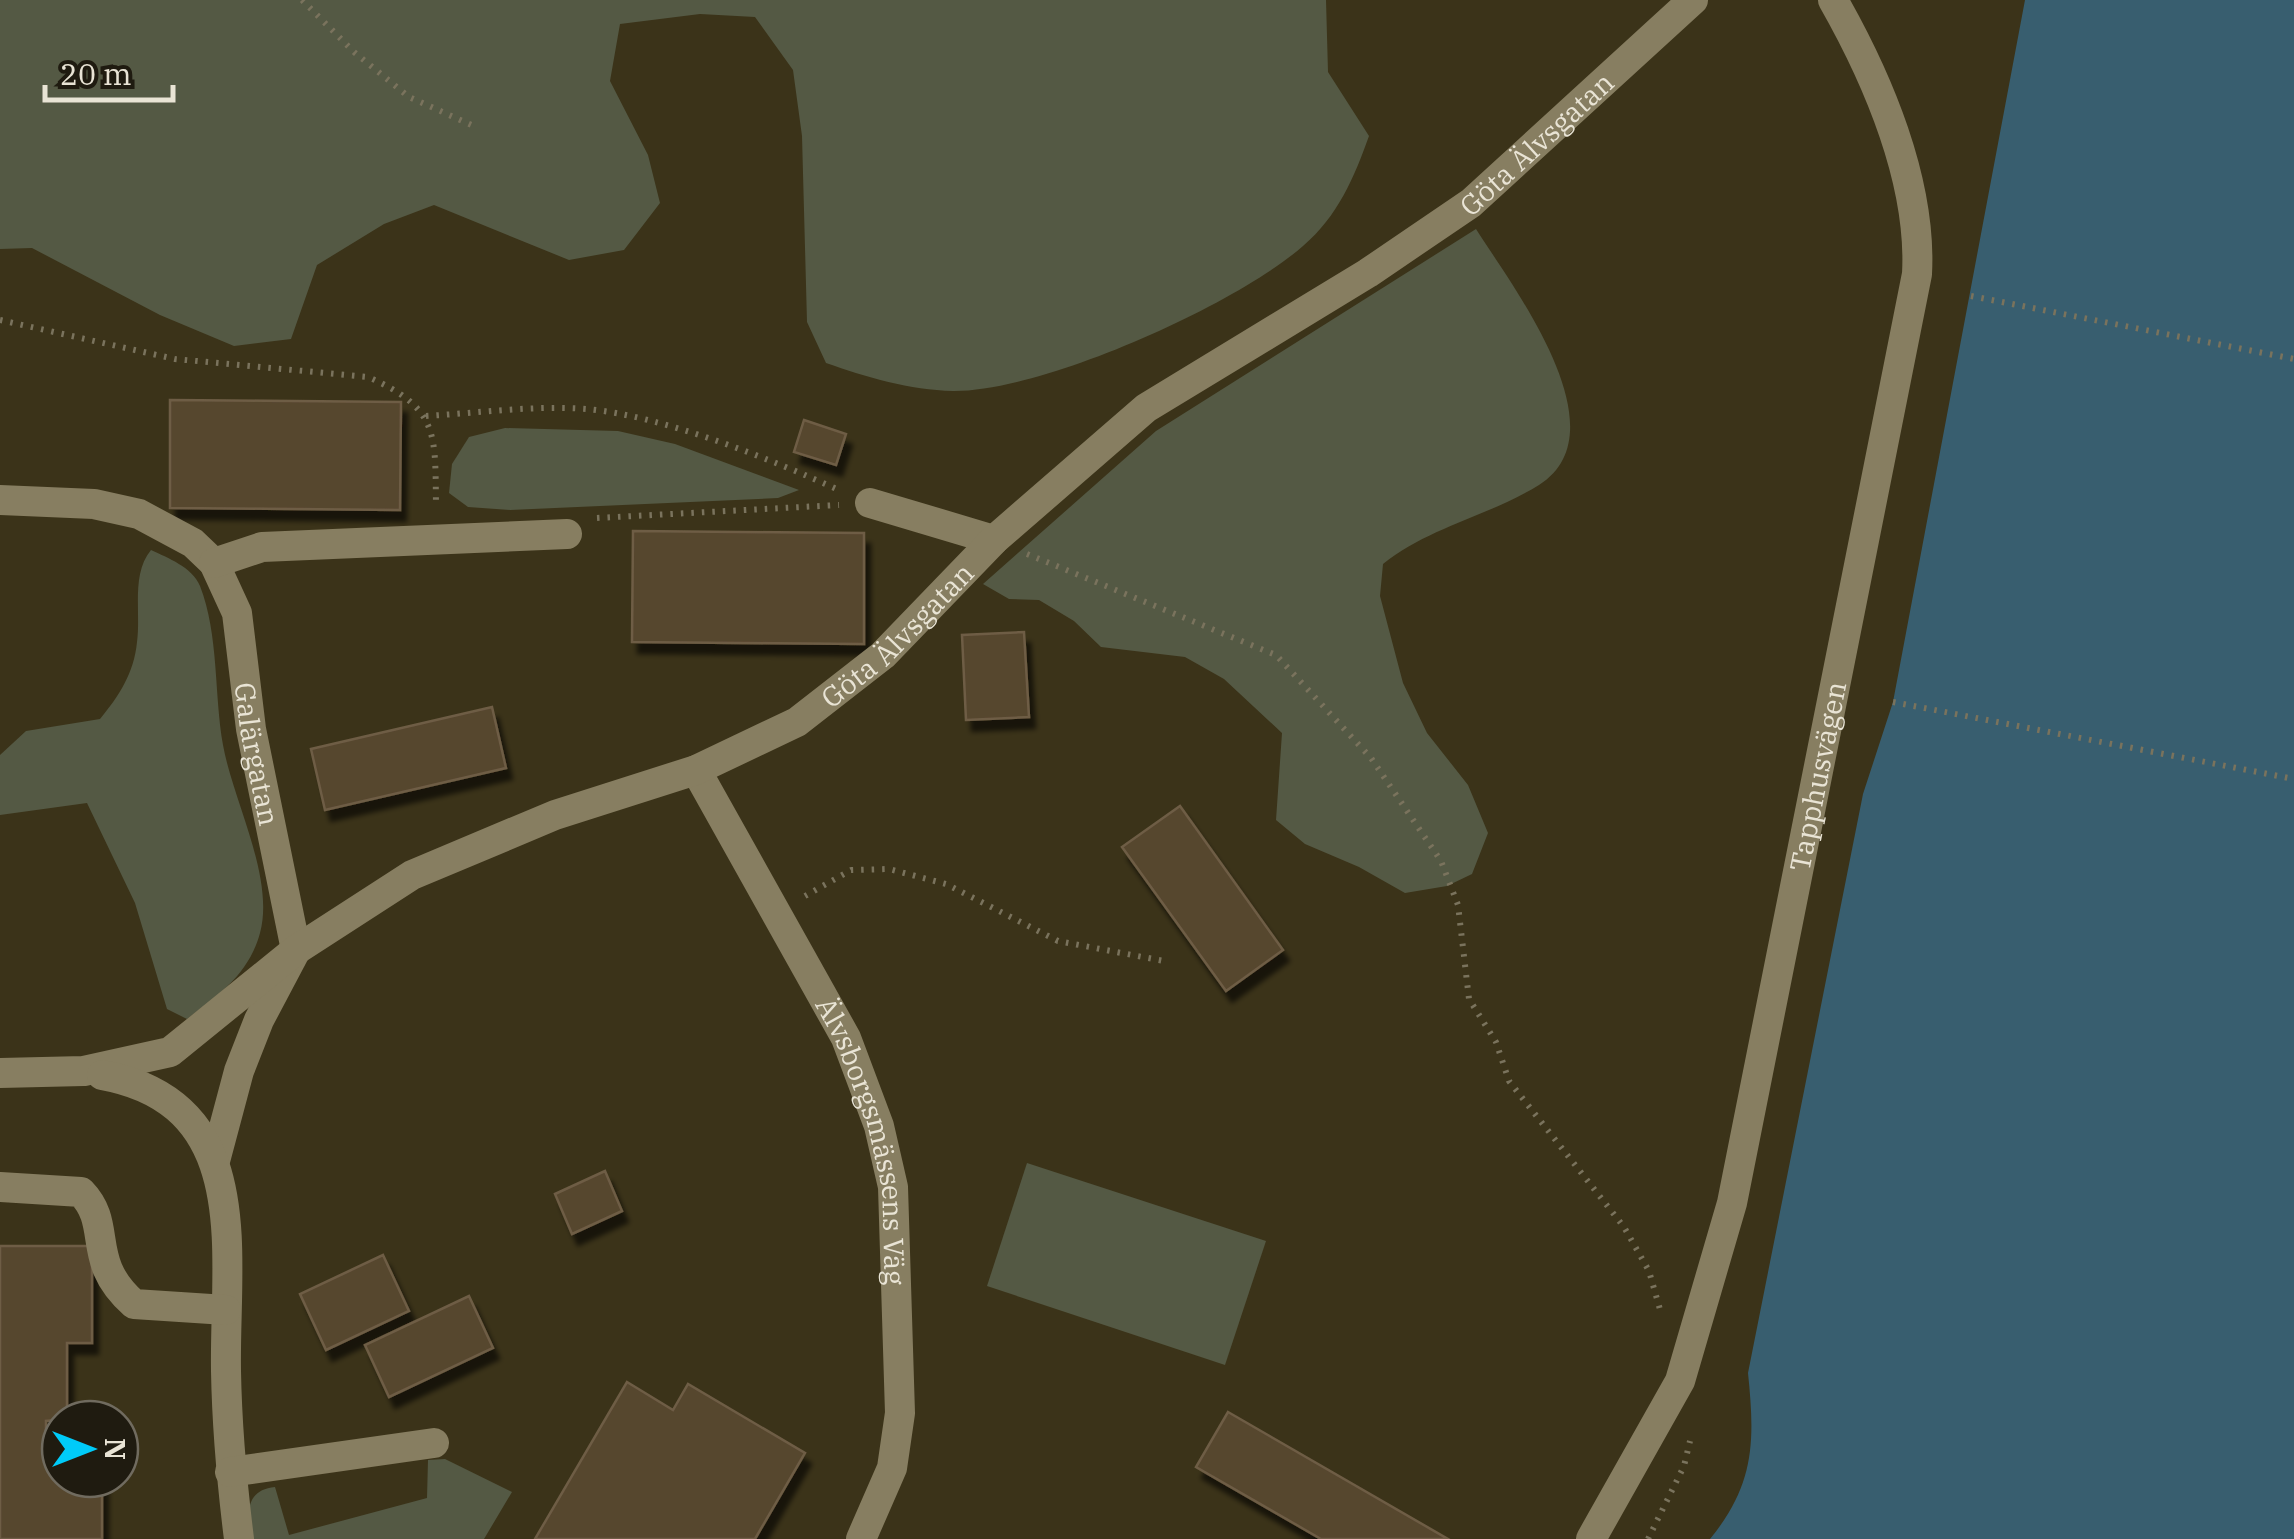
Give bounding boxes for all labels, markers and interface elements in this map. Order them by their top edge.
scale bar [45,40,172,102]
text: 20 m [60,54,132,93]
street label: Göta Älvsgatan [1451,63,1621,223]
street label: Göta Älvsgatan [813,554,981,715]
street label: Tapphusvägen [1780,678,1854,874]
street label: Galärgatan [227,680,289,829]
street label: Älvsborgsmässens Väg [808,990,915,1286]
north arrow [40,1399,140,1499]
text: N [97,1438,134,1460]

